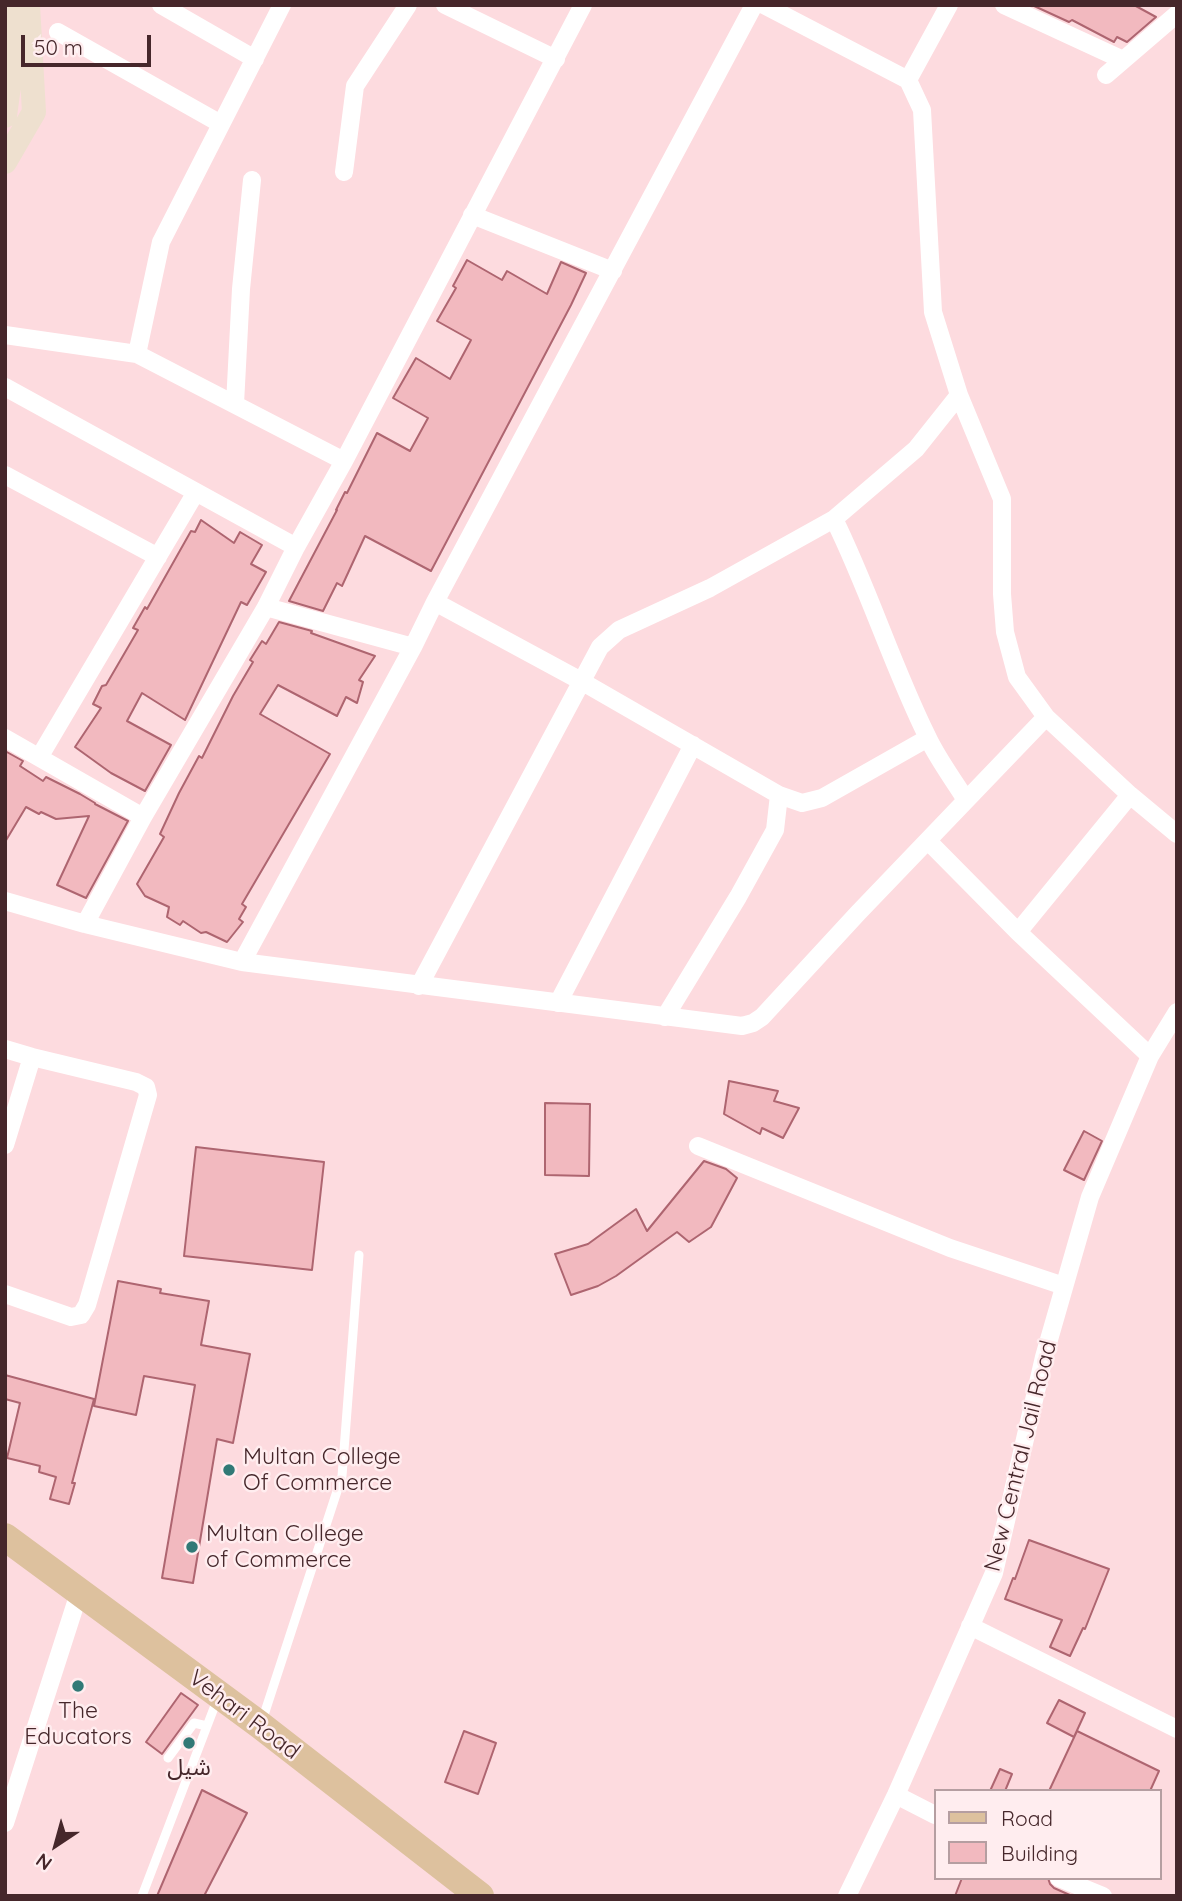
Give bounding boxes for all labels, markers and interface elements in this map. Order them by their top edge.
scale bar [24,21,154,65]
text: 50 m [34,34,83,60]
street label: New Central Jail Road [979,1338,1063,1574]
place label: Multan College Of Commerce [243,1443,401,1497]
marker: Multan College Of Commerce [221,1462,237,1478]
place label: Multan College of Commerce [206,1520,364,1574]
marker: Multan College of Commerce [184,1539,200,1555]
street label: Vehari Road [183,1664,305,1766]
marker: The Educators [70,1678,86,1694]
place label: The Educators [24,1697,132,1751]
marker: شیل [181,1735,197,1751]
place label: شیل [167,1754,211,1782]
legend [934,1789,1161,1880]
text: Road [1001,1805,1053,1831]
north arrow [21,1810,91,1880]
text: Building [1001,1840,1078,1866]
text: N [31,1848,56,1876]

